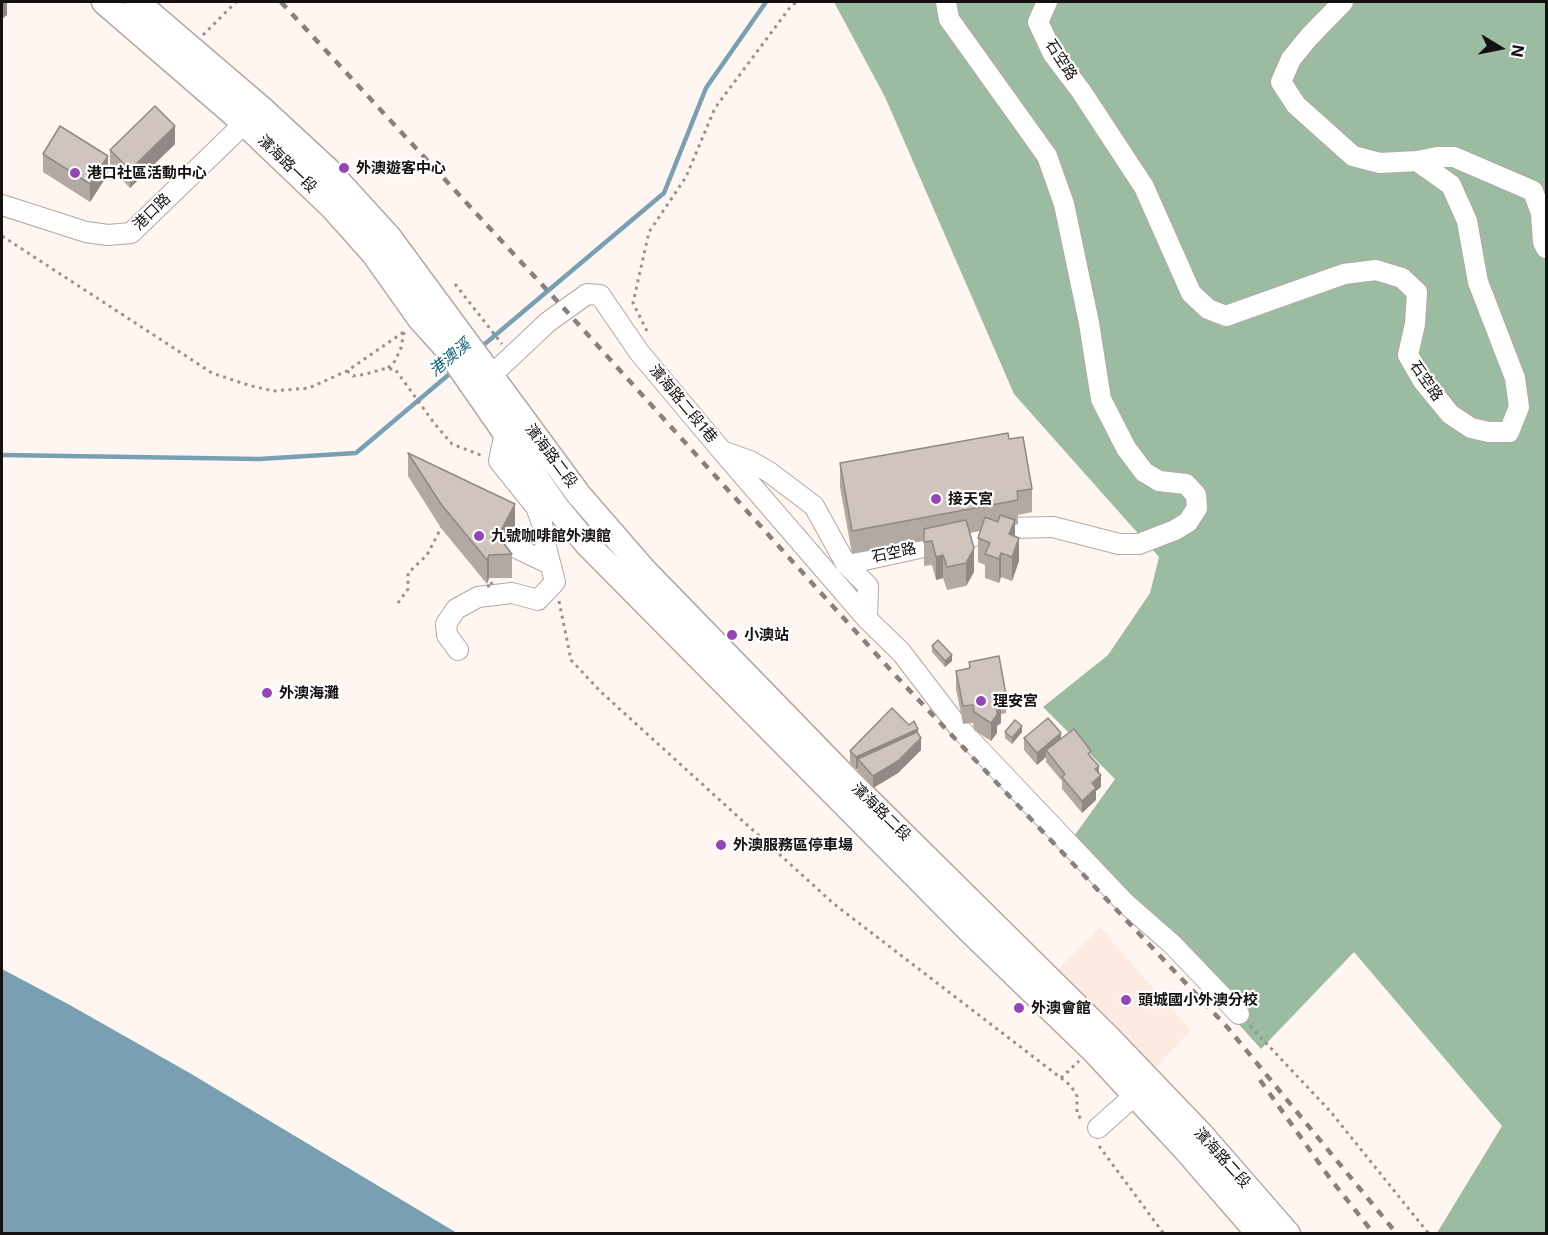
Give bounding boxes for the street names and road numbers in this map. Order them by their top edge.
street label: 石空路 [1041,36,1081,84]
street label: 濱海路一段 [254,131,320,197]
street label: 港口路 [130,190,174,234]
street label: 石空路 [1406,357,1446,405]
street label: 濱海路二段1巷 [645,361,721,447]
street label: 濱海路二段 [521,421,581,491]
street label: 石空路 [870,540,918,566]
street label: 濱海路二段 [848,779,914,845]
street label: 濱海路二段 [1190,1124,1254,1192]

